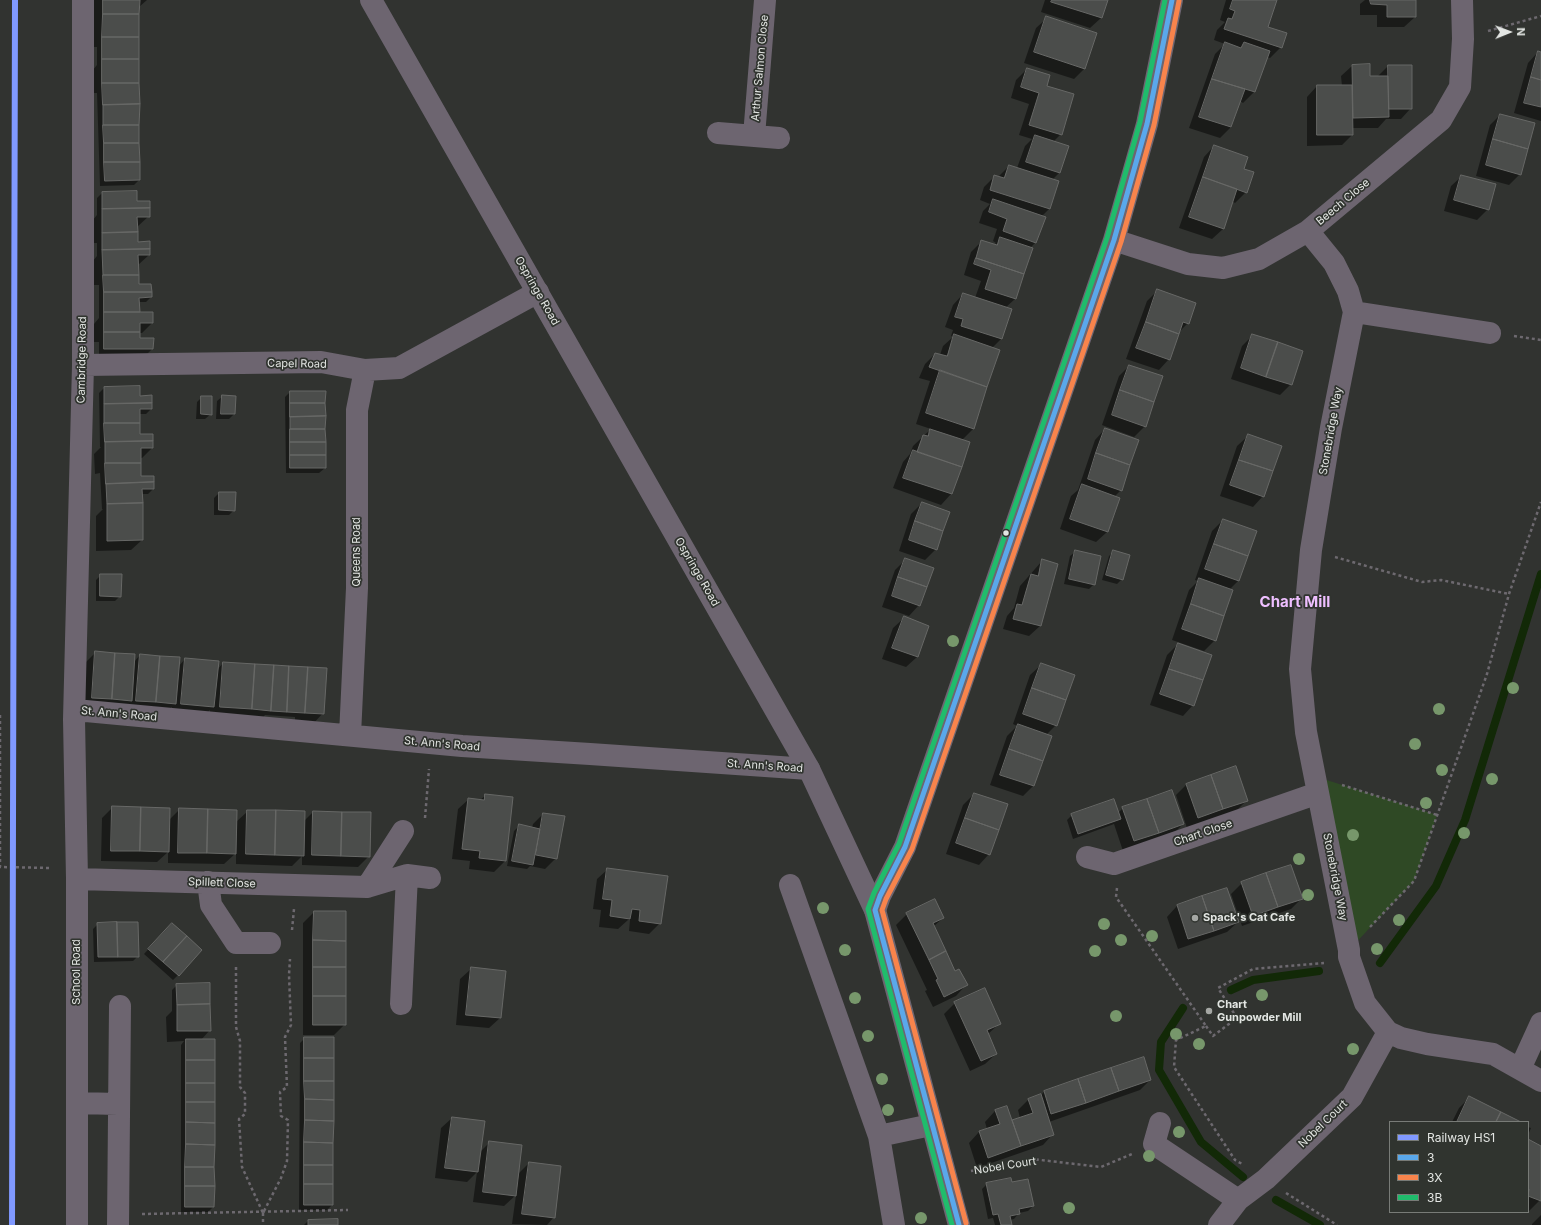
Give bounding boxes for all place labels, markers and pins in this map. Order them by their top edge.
unlabelled marker [1001,528,1011,538]
place label: Spack's Cat Cafe [1203,911,1295,925]
marker: Spack's Cat Cafe [1190,913,1200,923]
place label: Chart Gunpowder Mill [1217,998,1301,1024]
marker: Chart Gunpowder Mill [1204,1006,1214,1016]

